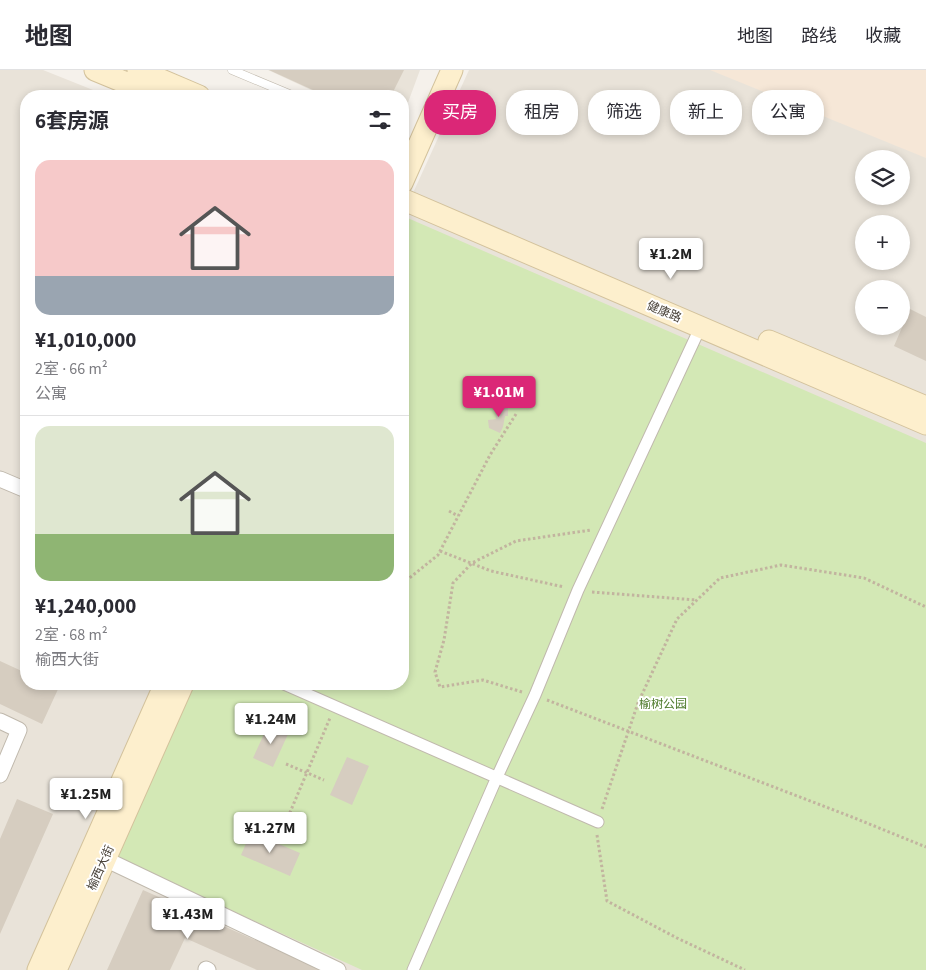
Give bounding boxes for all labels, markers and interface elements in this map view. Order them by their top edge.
text: 地图 [25,19,73,54]
text: 地图 [737,24,773,49]
text: 路线 [801,24,837,49]
text: 收藏 [865,24,901,49]
chip: 买房 [424,90,496,135]
chip: 租房 [506,90,578,135]
chip: 筛选 [588,90,660,135]
chip: 新上 [670,90,742,135]
chip: 公寓 [752,90,824,135]
text: 6套房源 [35,106,109,136]
icon: filters [366,106,394,134]
map controls [855,150,910,335]
button: layers [855,150,910,205]
icon: home [170,193,260,283]
button: + [855,215,910,270]
pin: ¥1.2M [636,238,706,280]
text: ¥1.2M [650,243,692,265]
button: − [855,280,910,335]
street label: 健康路 [644,297,684,327]
text: ¥1,010,000 [35,325,136,355]
text: 2室 · 66 m² [35,358,108,380]
pin: ¥1.01M [458,376,540,418]
text: ¥1.01M [474,381,524,403]
text: 公寓 [35,383,67,405]
icon: home [170,458,260,548]
text: ¥1,240,000 [35,591,136,621]
text: 2室 · 68 m² [35,624,108,646]
text: 榆西大街 [35,649,99,671]
park label: 榆树公园 [639,696,687,713]
pin: ¥1.24M [230,702,312,745]
text: ¥1.24M [246,708,296,730]
pin: ¥1.25M [45,778,127,820]
text: ¥1.25M [61,783,111,805]
pin: ¥1.27M [229,812,311,854]
text: ¥1.27M [245,817,295,839]
street label: 榆西大街 [83,843,119,893]
pin: ¥1.43M [147,898,229,940]
text: ¥1.43M [163,903,213,925]

